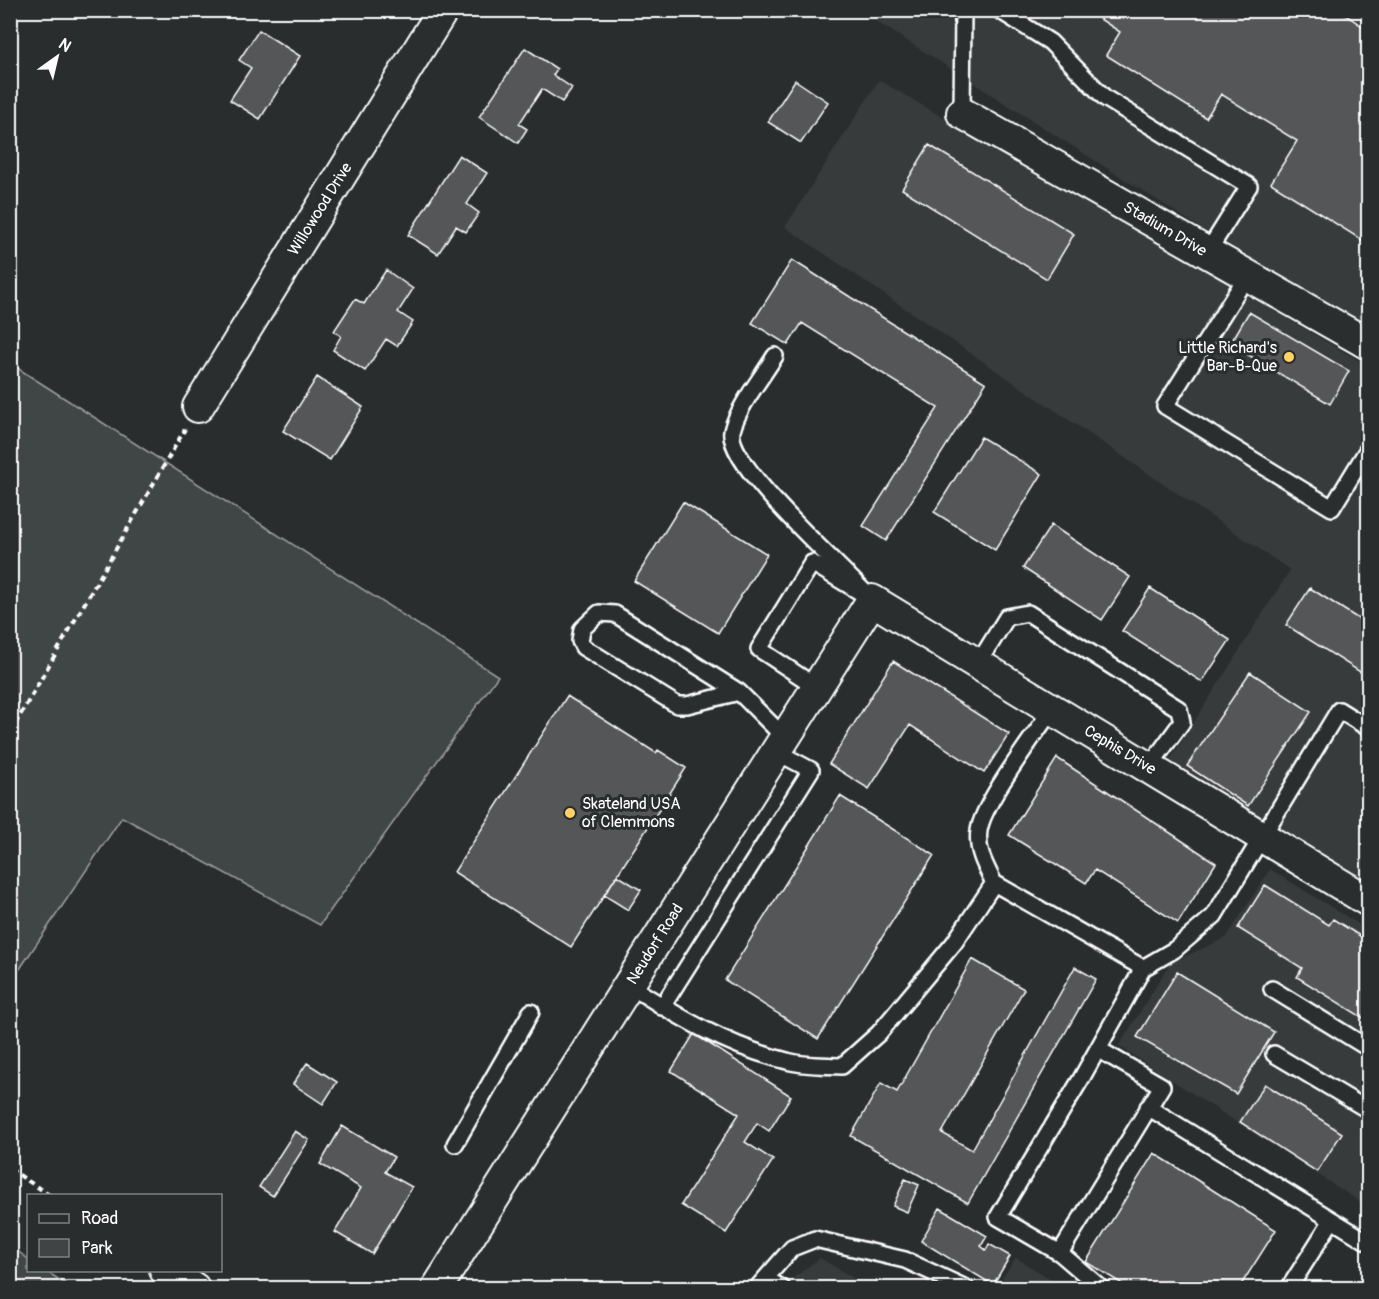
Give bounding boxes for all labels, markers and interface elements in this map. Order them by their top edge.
north arrow [27,27,87,87]
text: N [55,34,75,57]
street label: Willowood Drive [283,159,357,259]
street label: Stadium Drive [1120,197,1211,261]
place label: Little Richard's Bar-B-Que [1178,338,1277,376]
marker: Little Richard's Bar-B-Que [1282,350,1296,364]
street label: Cephis Drive [1080,721,1160,779]
place label: Skateland USA of Clemmons [582,794,681,832]
marker: Skateland USA of Clemmons [563,806,577,820]
street label: Neudorf Road [622,900,688,988]
legend [27,1194,222,1272]
text: Road [81,1207,118,1230]
text: Park [81,1237,113,1260]

